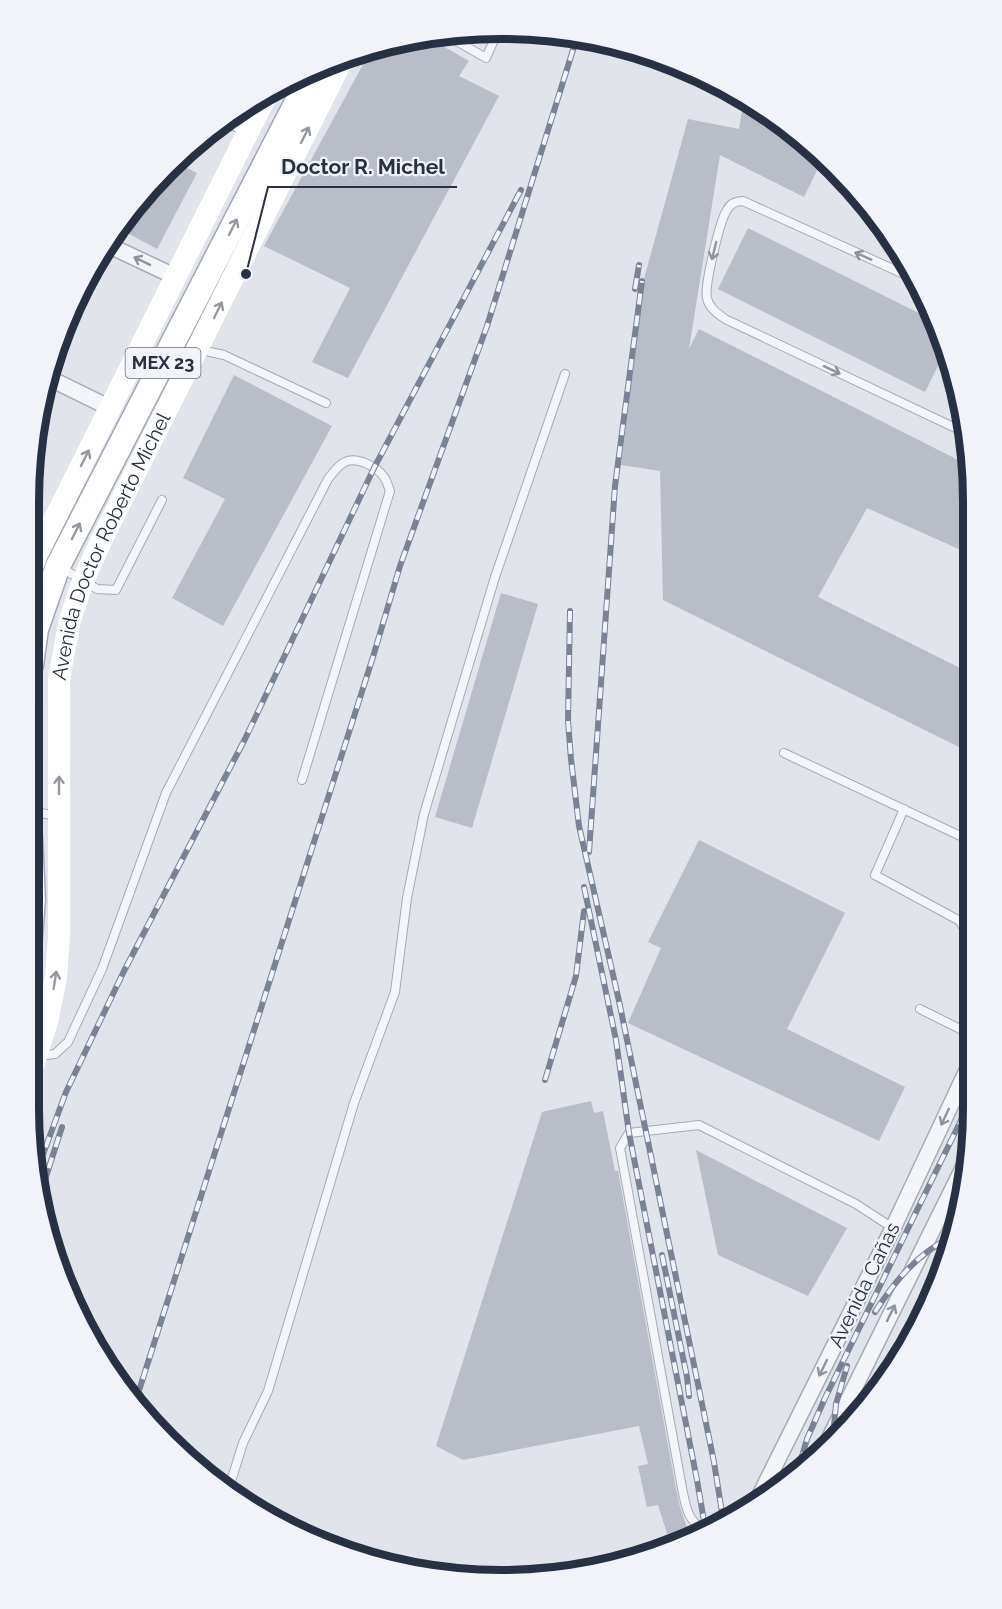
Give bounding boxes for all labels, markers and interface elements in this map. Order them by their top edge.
one-way arrow [300,127,311,145]
callout: Doctor R. Michel [268,148,457,187]
text: Doctor R. Michel [281,154,445,179]
one-way arrow [228,218,239,236]
one-way arrow [708,241,720,260]
one-way arrow [855,249,873,261]
one-way arrow [134,255,152,266]
one-way arrow [212,301,224,319]
road number: MEX 23 [126,348,201,378]
one-way arrow [823,364,841,376]
street label: Avenida Doctor Roberto Michel [47,408,176,682]
one-way arrow [80,450,91,468]
one-way arrow [71,522,82,540]
one-way arrow [53,775,65,795]
one-way arrow [50,970,61,990]
one-way arrow [939,1107,951,1125]
street label: Avenida Cañas [823,1219,905,1351]
one-way arrow [886,1305,898,1323]
one-way arrow [817,1358,829,1376]

